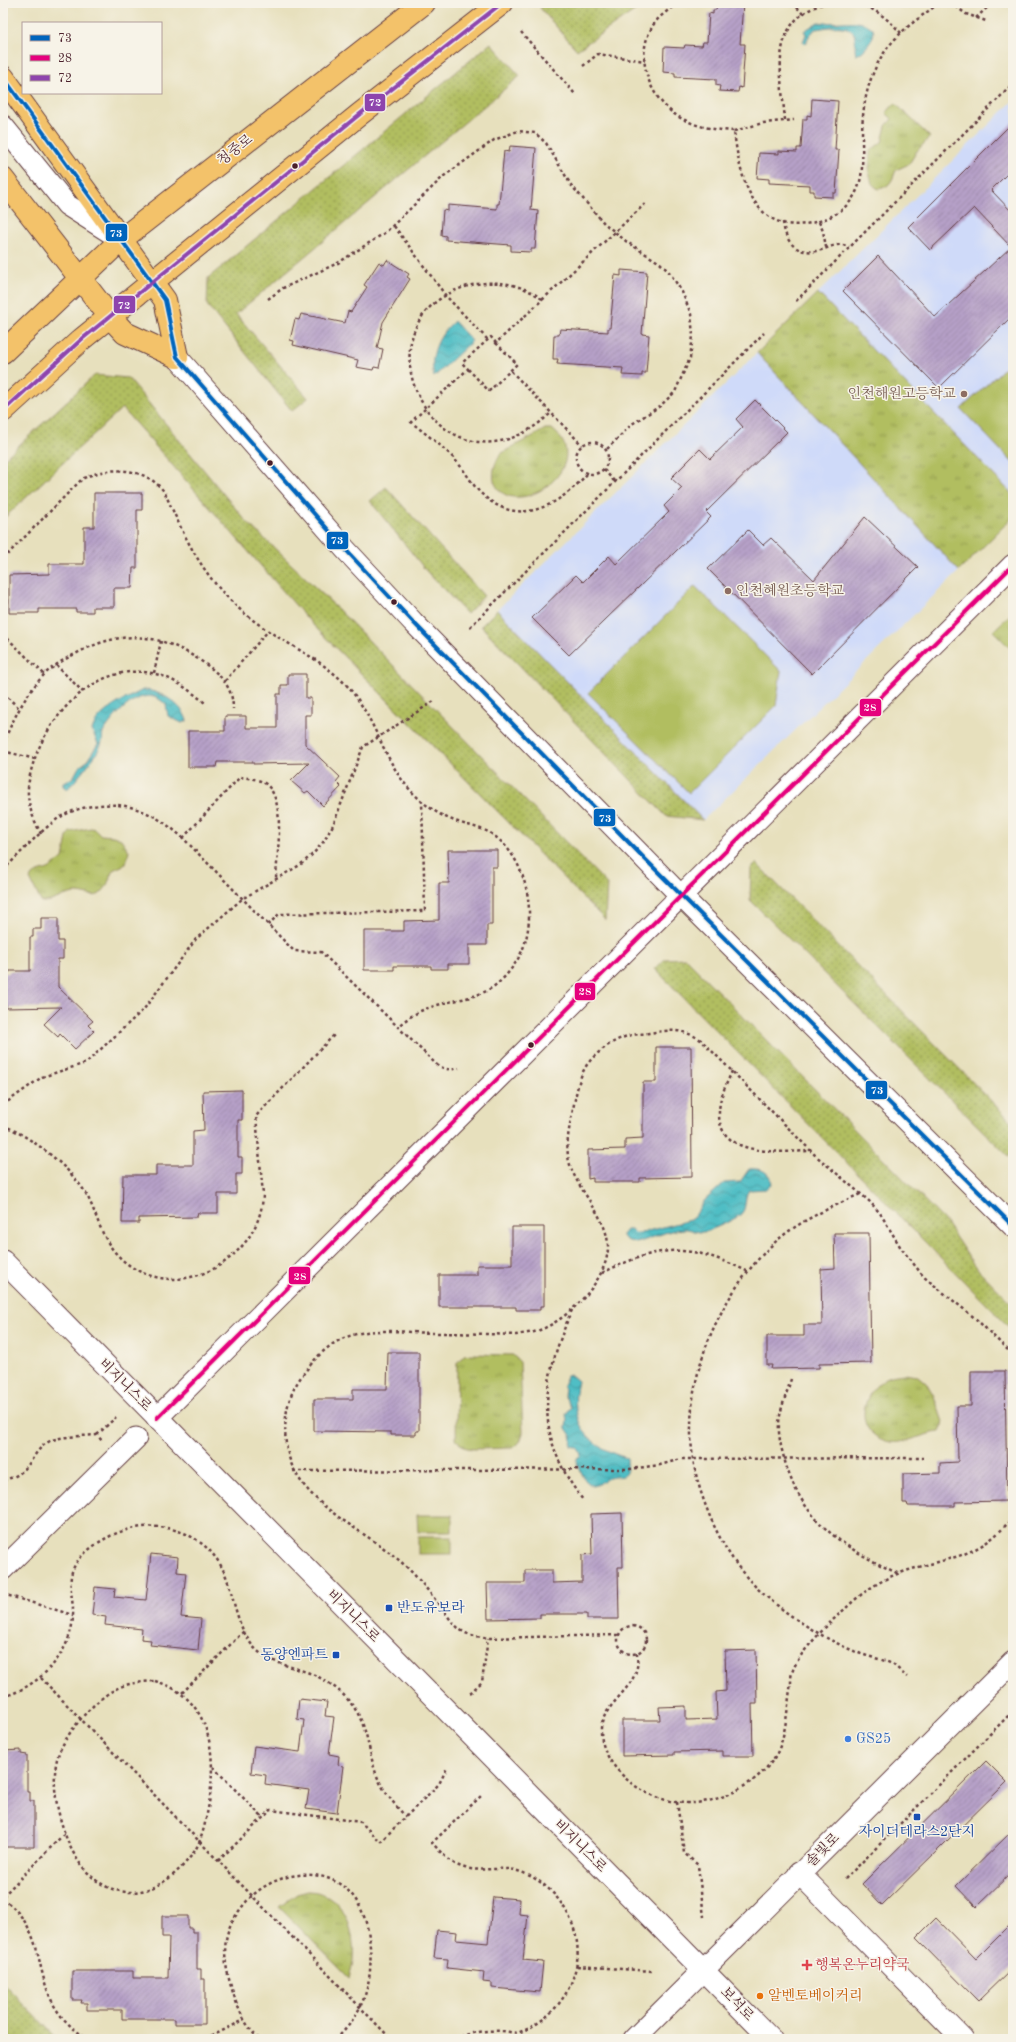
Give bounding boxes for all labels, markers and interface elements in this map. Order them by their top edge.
legend [22,22,162,94]
text: 73 [58,33,72,45]
text: 28 [58,53,72,65]
text: 72 [58,73,72,85]
line badge: 72 [364,93,386,112]
text: 72 [369,98,381,109]
street label: 청중로 [214,131,256,168]
unlabelled marker [290,161,300,171]
line badge: 73 [105,223,128,242]
text: 73 [110,229,122,240]
line badge: 72 [113,295,136,314]
text: 72 [118,301,130,312]
place label: 인천해원고등학교 [848,386,956,401]
marker: 인천해원고등학교 [959,389,969,399]
unlabelled marker [265,458,275,468]
line badge: 73 [326,531,349,550]
text: 73 [331,536,343,547]
place label: 인천혜원초등학교 [736,583,845,598]
marker: 인천혜원초등학교 [723,586,733,596]
unlabelled marker [389,597,399,607]
line badge: 28 [859,698,882,717]
text: 28 [864,703,876,714]
line badge: 73 [593,808,616,827]
text: 73 [599,814,611,825]
line badge: 28 [574,982,596,1001]
text: 28 [579,987,591,998]
unlabelled marker [526,1040,536,1050]
line badge: 73 [865,1080,888,1100]
text: 73 [871,1086,883,1097]
line badge: 28 [288,1266,311,1285]
text: 28 [294,1272,306,1283]
street label: 비지니스로 [96,1355,156,1414]
street label: 비지니스로 [324,1586,384,1645]
place label: 반도유보라 [397,1600,465,1615]
marker: 반도유보라 [384,1603,394,1613]
place label: 동양엔파트 [260,1647,328,1662]
marker: 동양엔파트 [331,1650,341,1660]
place label: GS25 [856,1732,891,1746]
marker: GS25 [843,1734,853,1744]
marker: 자이더테라스2단지 [912,1812,922,1822]
street label: 비지니스로 [551,1816,611,1875]
place label: 자이더테라스2단지 [859,1824,975,1839]
street label: 솔빛로 [803,1830,843,1869]
place label: 행복온누리약국 [815,1957,910,1972]
marker: 행복온누리약국 [802,1960,812,1970]
street label: 보석로 [718,1984,757,2024]
place label: 알벤토베이커리 [768,1988,863,2003]
marker: 알벤토베이커리 [755,1991,765,2001]

